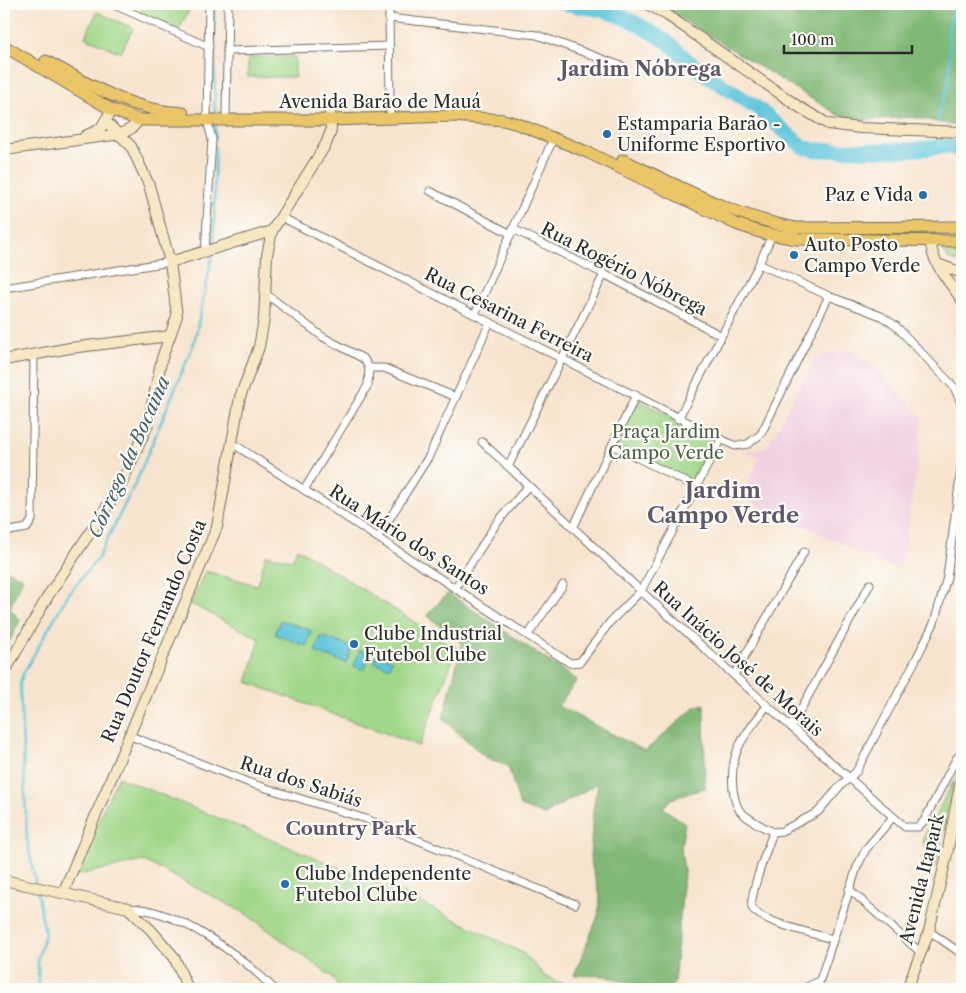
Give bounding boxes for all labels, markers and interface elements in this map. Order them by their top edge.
scale bar [784,22,911,54]
text: 100 m [791,30,834,49]
district label: Jardim Nóbrega [556,57,722,81]
street label: Avenida Barão de Mauá [278,91,482,113]
place label: Estamparia Barão - Uniforme Esportivo [617,113,786,156]
marker: Estamparia Barão - Uniforme Esportivo [601,128,613,140]
place label: Paz e Vida [825,184,914,206]
marker: Paz e Vida [917,189,929,201]
street label: Rua Rogério Nóbrega [537,218,711,321]
place label: Auto Posto Campo Verde [803,234,920,277]
marker: Auto Posto Campo Verde [788,249,800,261]
street label: Rua Cesarina Ferreira [421,263,598,367]
water label: Córrego da Bocaina [83,372,175,541]
park label: Praça Jardim Campo Verde [608,421,724,464]
district label: Jardim Campo Verde [647,477,799,529]
street label: Rua Mário dos Santos [325,480,493,600]
street label: Rua Doutor Fernando Costa [97,516,211,746]
street label: Rua Inácio José de Morais [648,577,828,741]
place label: Clube Industrial Futebol Clube [364,623,502,666]
marker: Clube Industrial Futebol Clube [348,638,360,650]
street label: Rua dos Sabiás [237,752,365,812]
street label: Avenida Itapark [895,810,949,948]
district label: Country Park [285,817,417,840]
place label: Clube Independente Futebol Clube [295,863,471,906]
marker: Clube Independente Futebol Clube [279,878,291,890]

